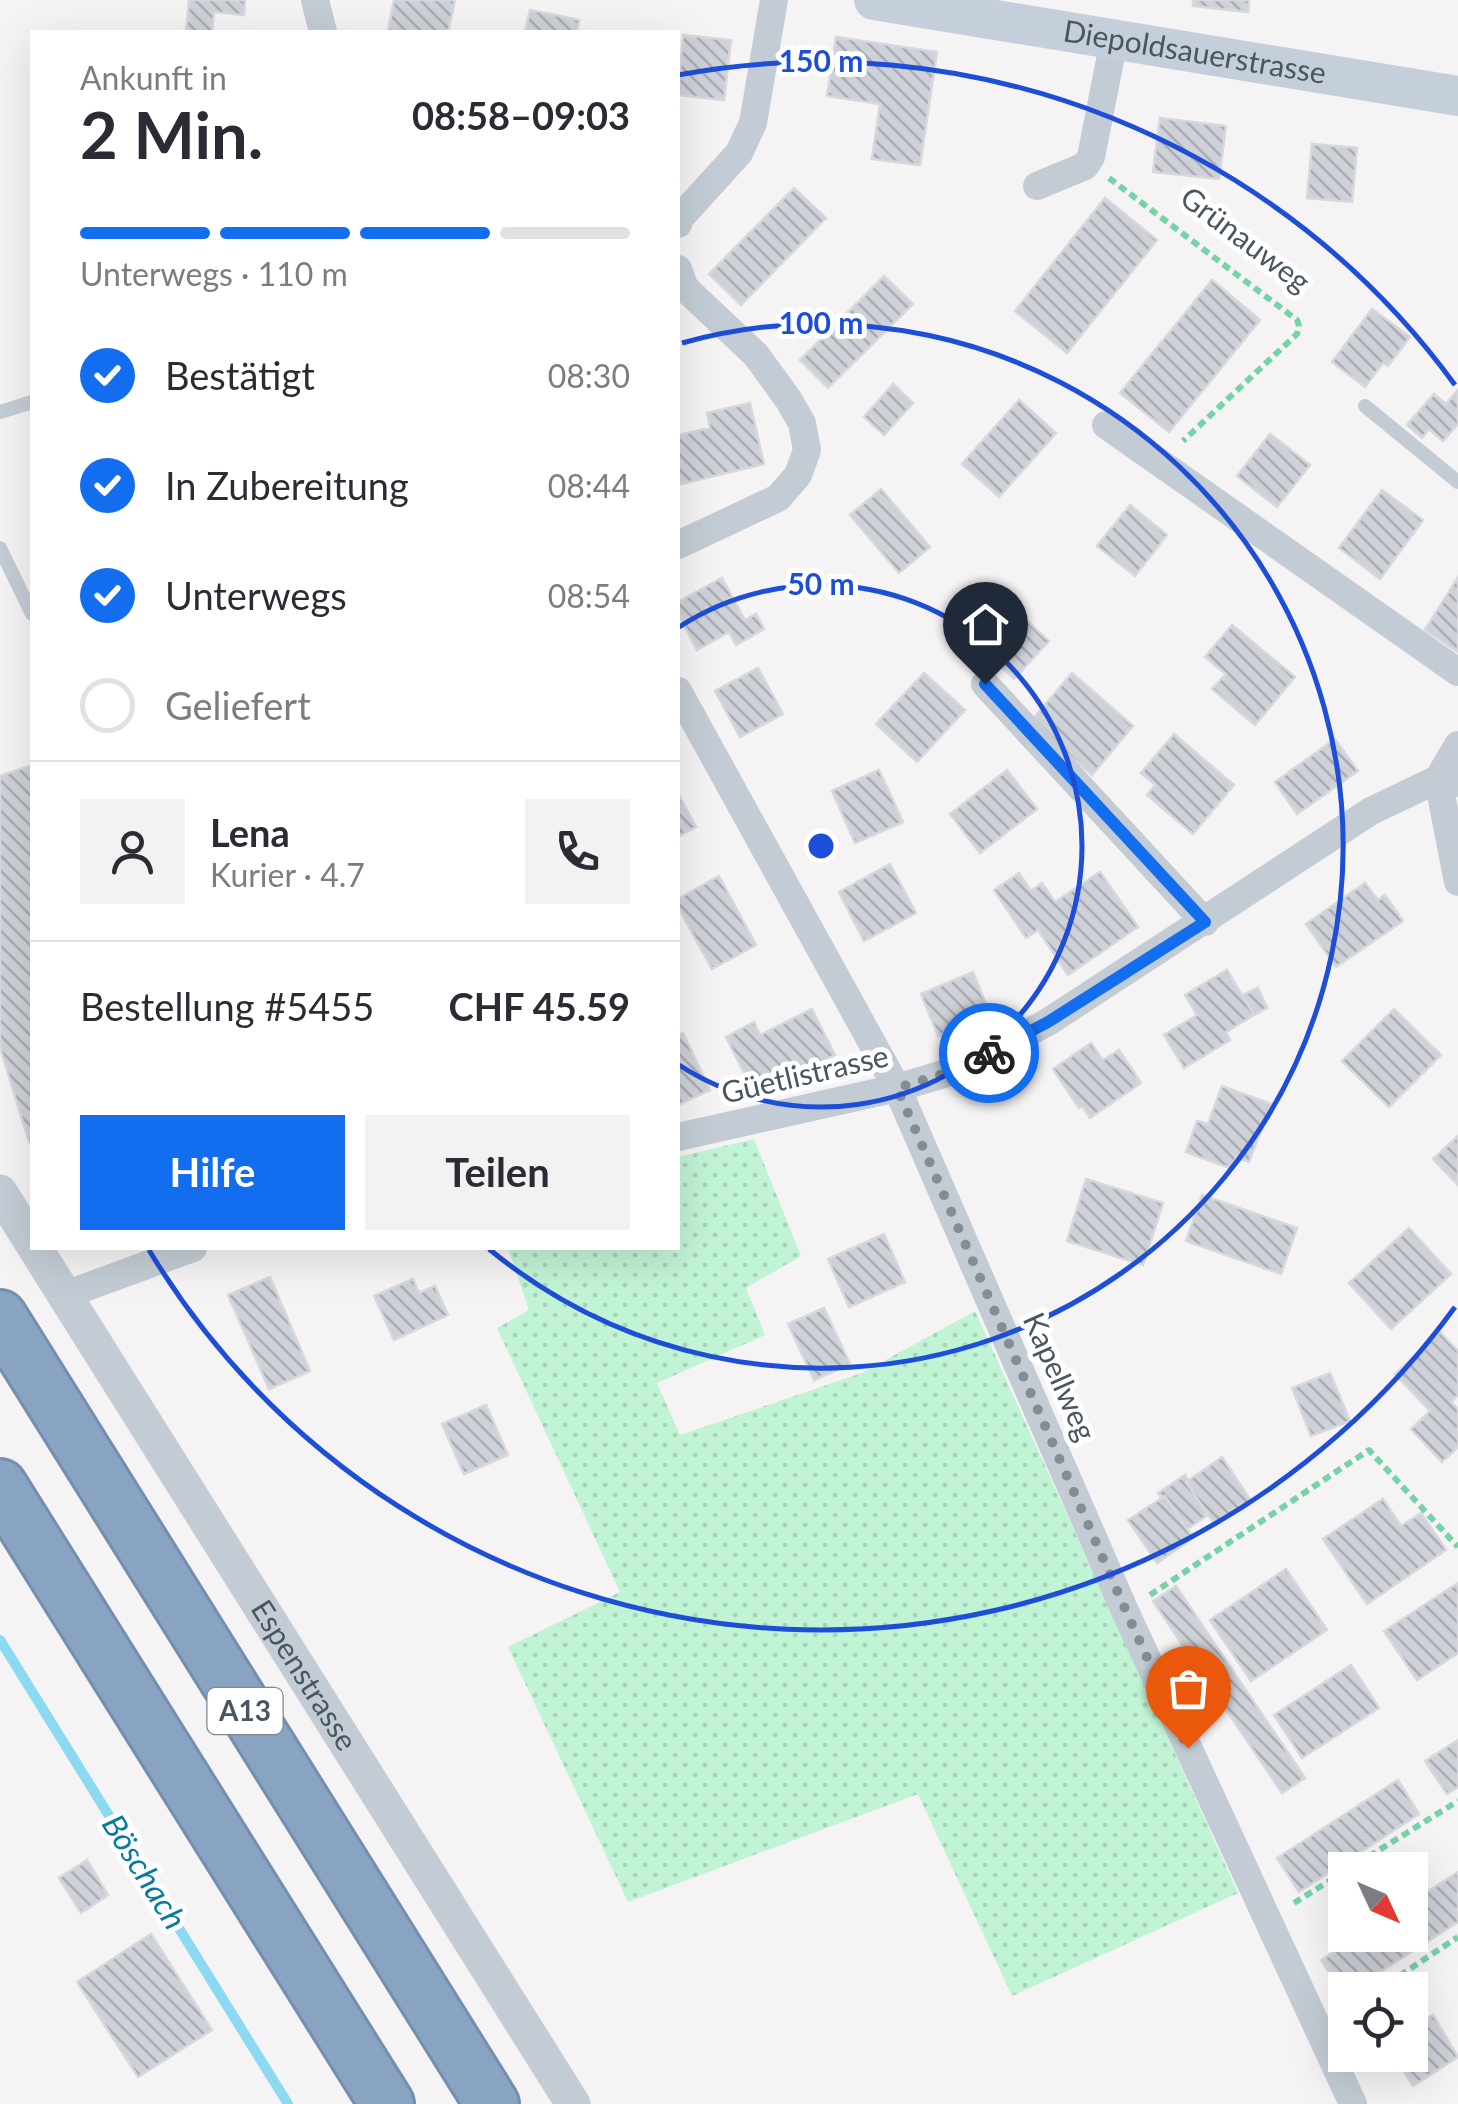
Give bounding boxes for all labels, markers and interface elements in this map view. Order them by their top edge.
street label: Diepoldsauerstrasse [1061,11,1329,90]
text: 150 m [779,42,863,78]
text: Ankunft in [80,58,227,97]
text: 08:58–09:03 [412,92,630,138]
text: 2 Min. [80,95,263,173]
street label: Grünauweg [1174,178,1318,299]
text: Unterwegs · 110 m [80,254,348,293]
text: 100 m [779,304,863,340]
icon: check [80,348,135,403]
text: Bestätigt [165,352,315,398]
text: 08:30 [548,356,630,395]
icon: check [80,458,135,513]
text: In Zubereitung [165,462,409,508]
text: 08:44 [548,466,630,505]
text: 50 m [787,565,855,601]
icon: check [80,568,135,623]
text: Unterwegs [165,572,347,618]
text: 08:54 [548,576,630,615]
pin [943,582,1028,685]
icon: home [958,597,1013,652]
text: Geliefert [165,682,311,728]
button: person [80,799,185,904]
button: phone [525,799,630,904]
text: Lena [210,809,290,855]
centre of rings [803,828,839,864]
text: Kurier · 4.7 [210,855,365,894]
text: Bestellung #5455 [80,983,374,1029]
text: CHF 45.59 [449,983,630,1029]
courier [939,1003,1039,1103]
icon: bike [962,1026,1017,1081]
street label: Güetlistrasse [718,1036,892,1110]
button: Hilfe [80,1115,345,1230]
button: Teilen [365,1115,630,1230]
street label: Kapellweg [1017,1307,1105,1446]
street label: Espenstrasse [245,1593,366,1756]
pin [1146,1646,1231,1749]
icon: bag [1161,1661,1216,1716]
road number: A13 [208,1688,282,1734]
water label: Böschach [95,1807,196,1936]
north arrow [1328,1852,1428,1952]
map controls [1328,1852,1428,2072]
button: locate [1328,1972,1428,2072]

